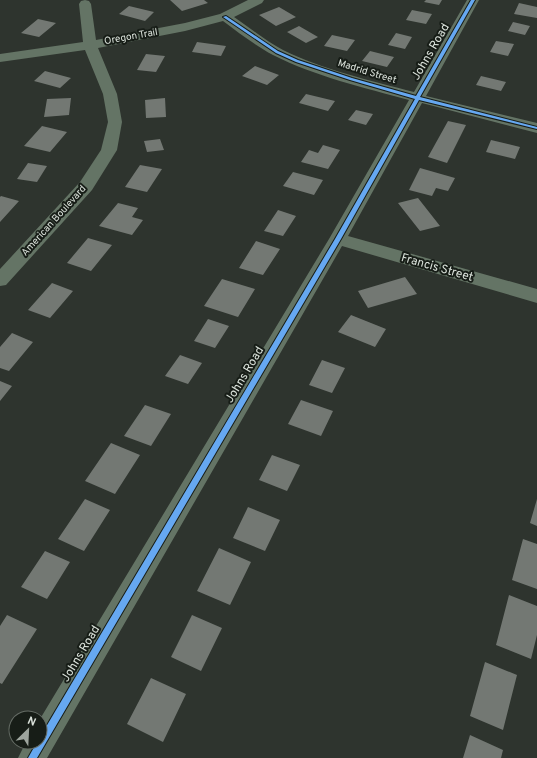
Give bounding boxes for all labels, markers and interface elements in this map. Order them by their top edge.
street label: Johns Road [408,21,454,83]
street label: Oregon Trail [103,26,159,48]
street label: Madrid Street [336,57,398,87]
street label: American Boulevard [19,183,89,259]
street label: Francis Street [399,250,475,286]
street label: Johns Road [222,344,268,406]
street label: Johns Road [58,623,104,685]
north arrow [8,710,48,750]
text: N [25,714,38,730]

